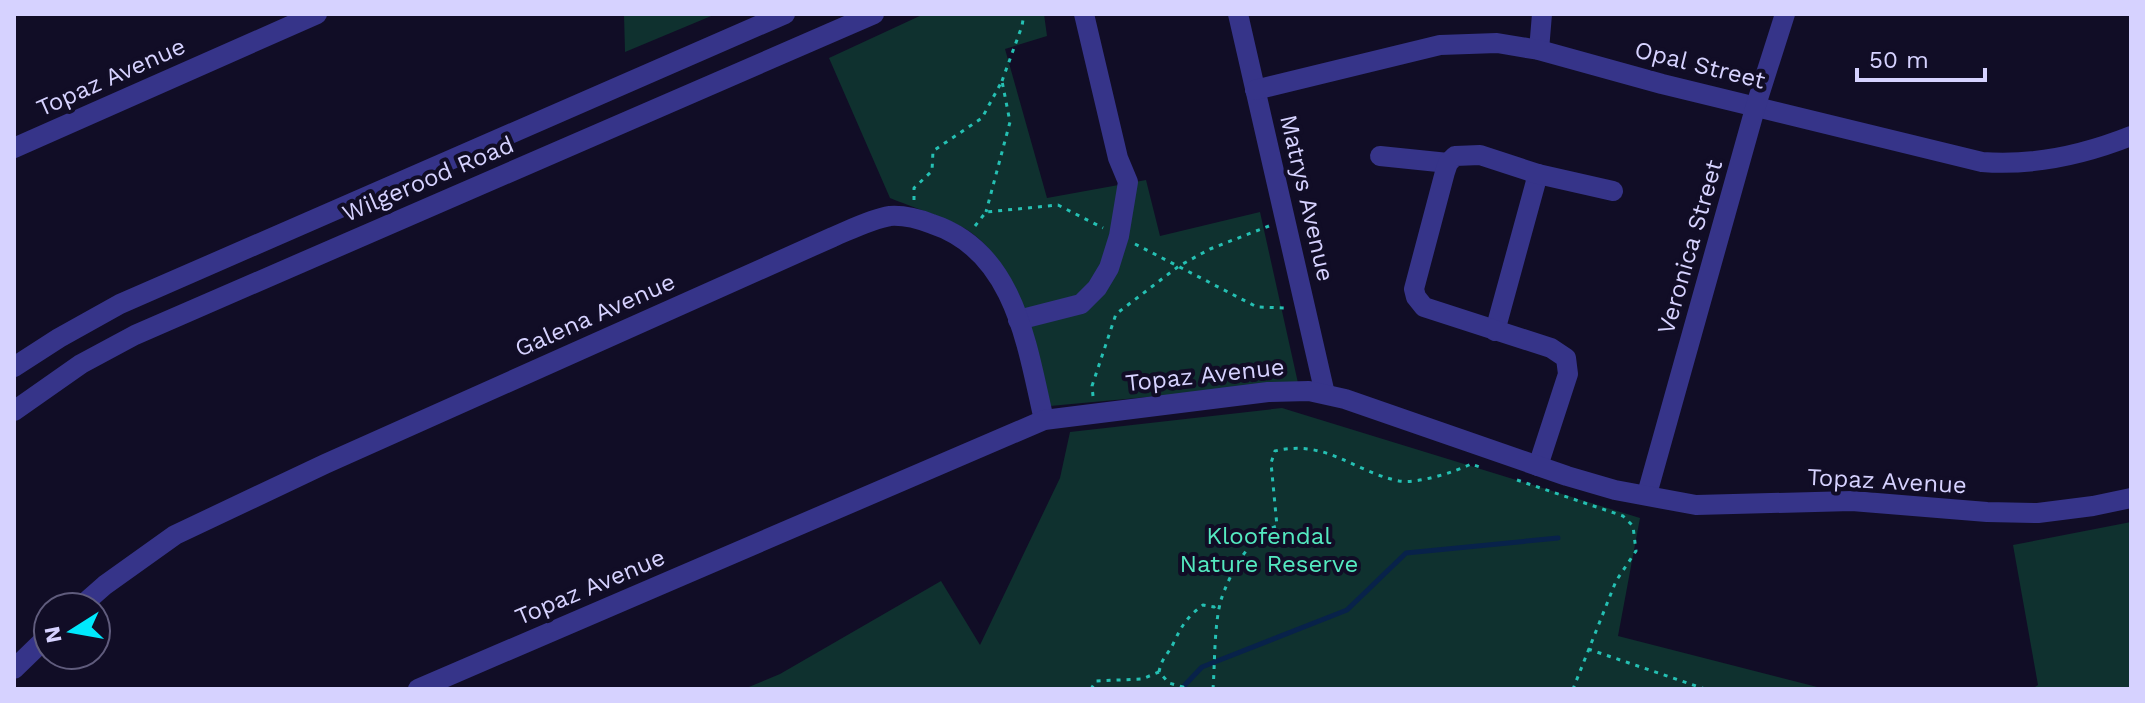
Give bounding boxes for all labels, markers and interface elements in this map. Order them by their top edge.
street label: Topaz Avenue [32,32,190,122]
scale bar [1857,32,1985,82]
street label: Opal Street [1632,35,1768,95]
text: 50 m [1869,46,1929,74]
street label: Matrys Avenue [1274,112,1340,284]
street label: Wilgerood Road [338,130,518,228]
street label: Veronica Street [1652,157,1728,337]
street label: Galena Avenue [511,267,679,363]
street label: Topaz Avenue [1124,353,1286,397]
street label: Topaz Avenue [1806,463,1968,499]
park label: Kloofendal Nature Reserve [1180,522,1358,578]
street label: Topaz Avenue [511,543,669,631]
north arrow [32,591,112,671]
text: N [39,624,67,645]

